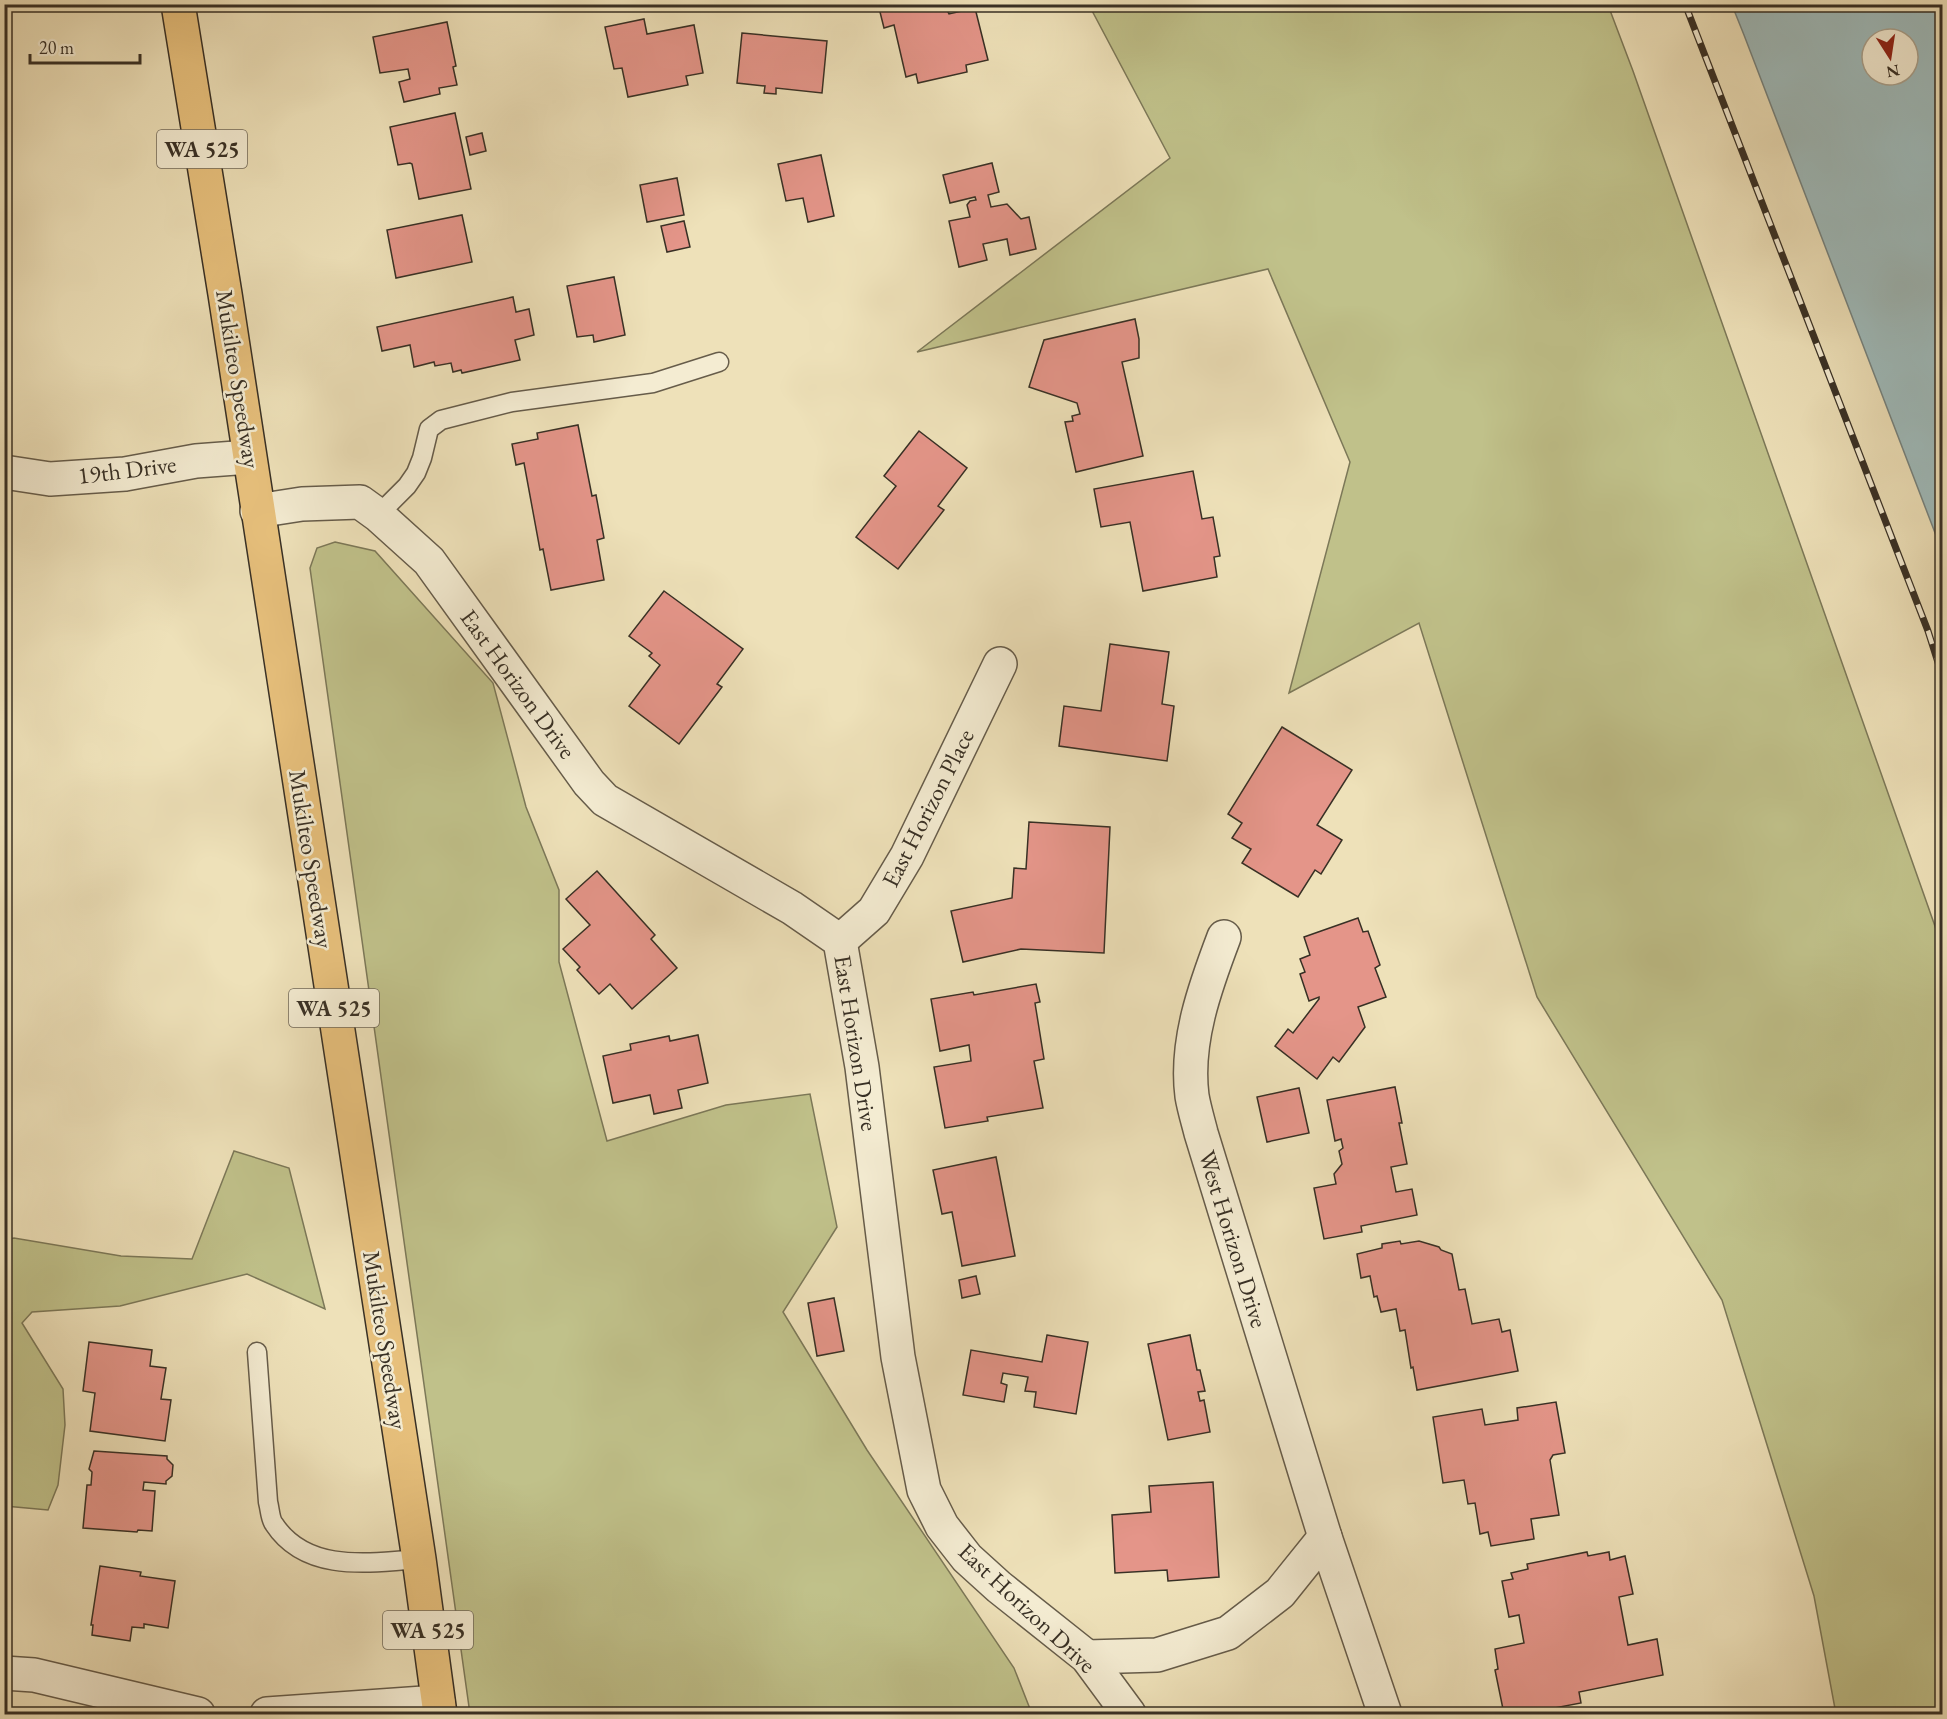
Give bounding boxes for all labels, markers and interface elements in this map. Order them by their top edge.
scale bar [30,27,140,65]
north arrow [1860,27,1920,87]
text: 20 m [39,36,74,59]
text: N [1884,60,1902,83]
road number: WA 525 [157,130,247,168]
street label: Mukilteo Speedway [209,287,268,471]
street label: 19th Drive [76,448,178,491]
street label: East Horizon Drive [454,603,583,765]
street label: East Horizon Place [874,723,981,892]
street label: Mukilteo Speedway [282,767,341,951]
street label: East Horizon Drive [827,953,886,1133]
road number: WA 525 [289,989,379,1027]
street label: West Horizon Drive [1192,1146,1275,1331]
street label: Mukilteo Speedway [356,1248,415,1432]
street label: East Horizon Drive [952,1536,1103,1679]
road number: WA 525 [383,1611,473,1649]

